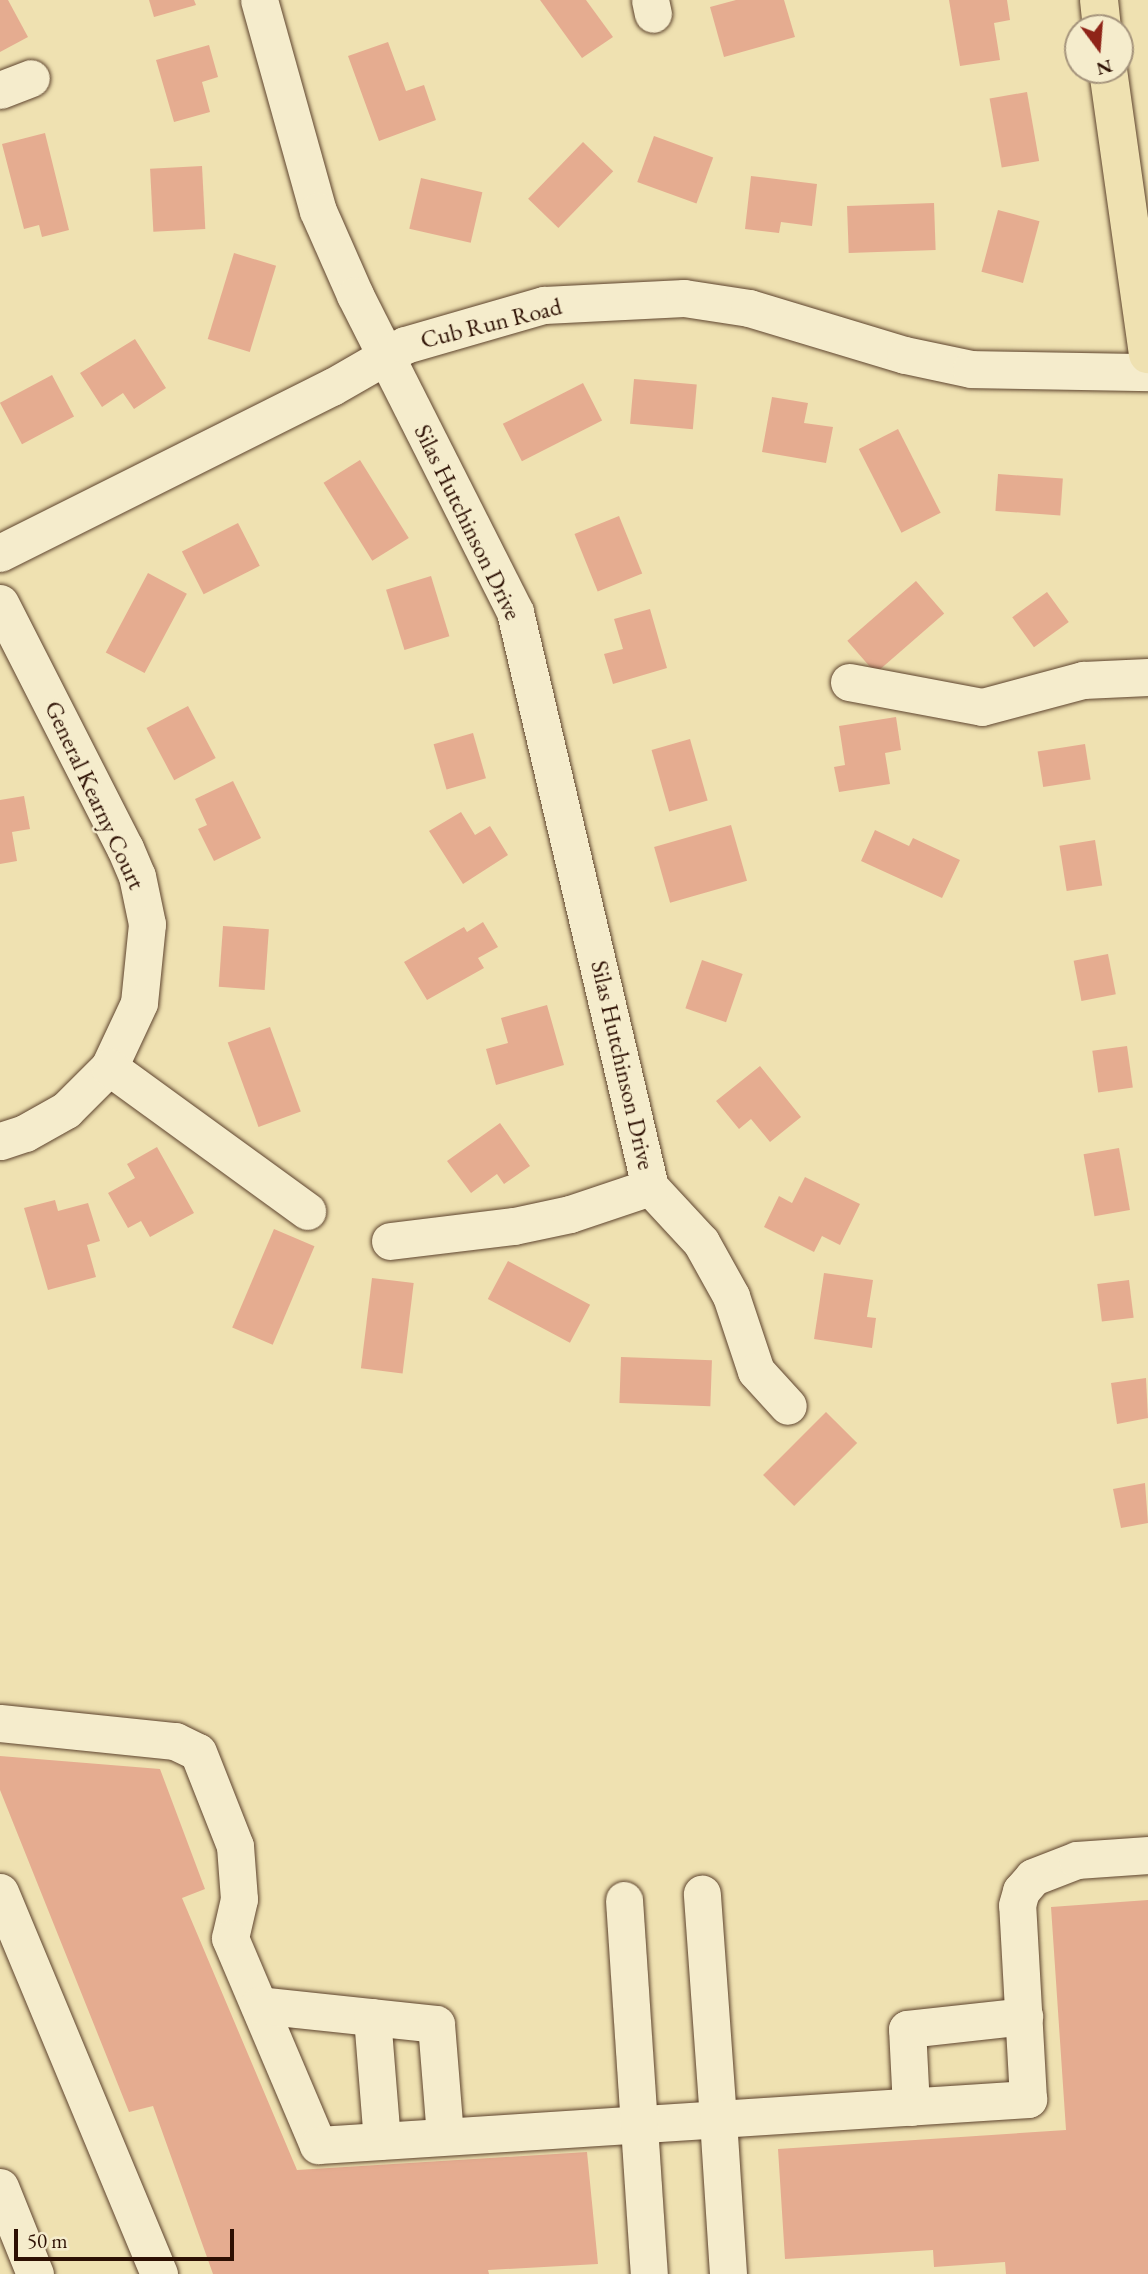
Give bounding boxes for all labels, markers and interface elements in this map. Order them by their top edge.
north arrow [1064,14,1134,84]
text: N [1094,54,1115,82]
street label: Cub Run Road [418,292,564,354]
street label: Silas Hutchinson Drive [408,420,528,624]
street label: General Kearny Court [39,696,151,894]
street label: Silas Hutchinson Drive [585,958,661,1172]
scale bar [18,2214,238,2258]
text: 50 m [27,2227,68,2254]

